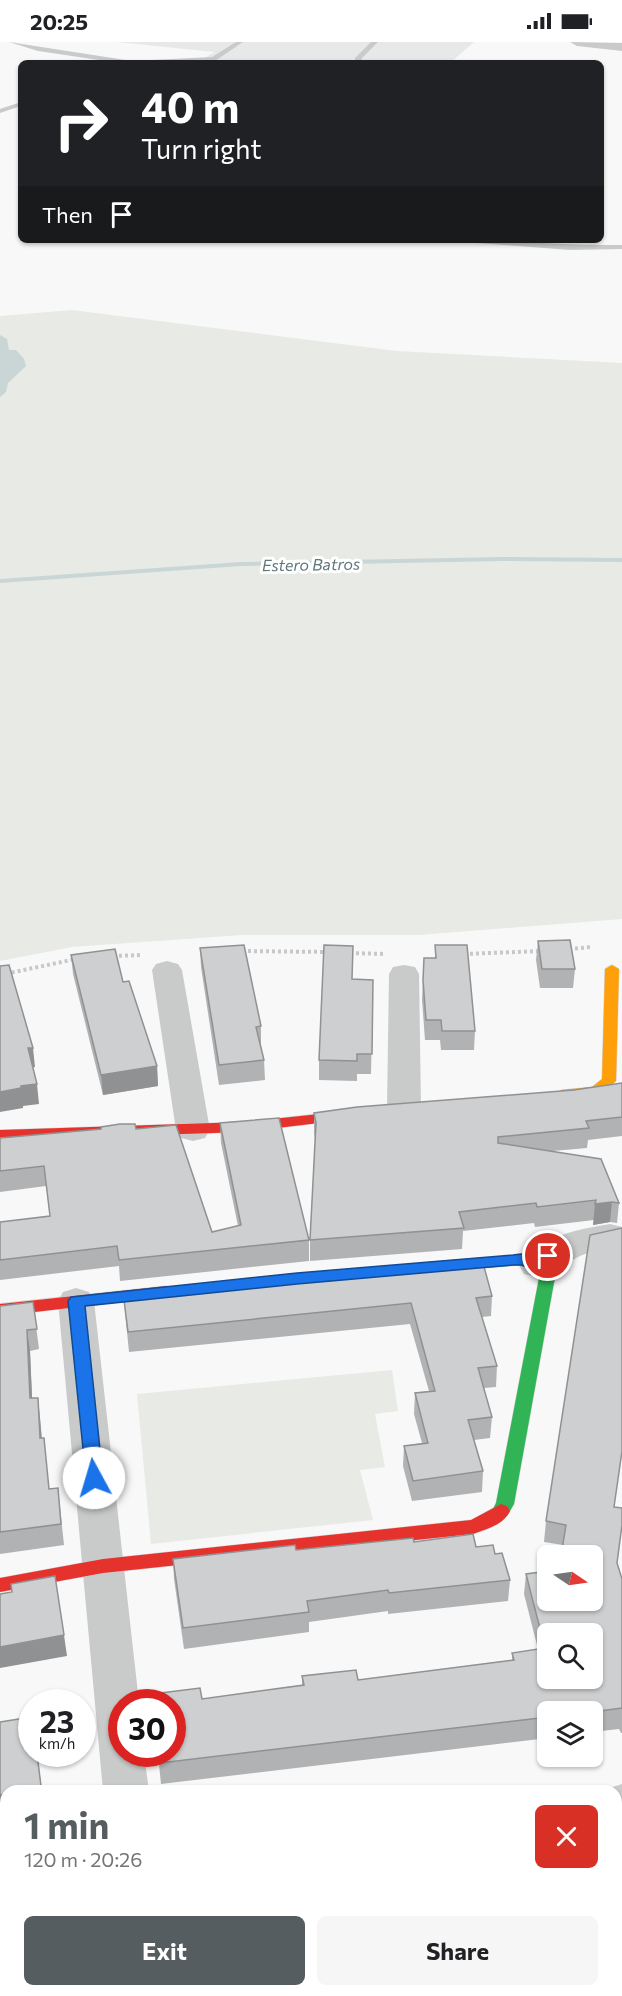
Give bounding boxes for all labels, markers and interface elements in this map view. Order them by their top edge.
text: 20:25 [30,8,88,35]
text: 40 m [141,80,239,132]
icon: right [42,84,120,162]
text: Turn right [141,132,261,165]
icon: arrive [105,198,138,231]
text: Then [42,201,93,228]
water label: Estero Batros [262,554,360,574]
pin [522,1230,573,1281]
icon: arrive [531,1239,564,1272]
position arrow [62,1446,126,1510]
north arrow [537,1545,603,1611]
map controls [537,1545,603,1767]
button: search [537,1623,603,1689]
speed limit sign: 30 [108,1689,186,1767]
button: layers [537,1701,603,1767]
text: 23 [40,1702,74,1739]
text: km/h [39,1734,75,1752]
text: 1 min [24,1802,109,1846]
button: close [535,1805,598,1868]
text: 120 m · 20:26 [24,1847,142,1871]
button: Exit [24,1916,305,1985]
button: Share [317,1916,598,1985]

